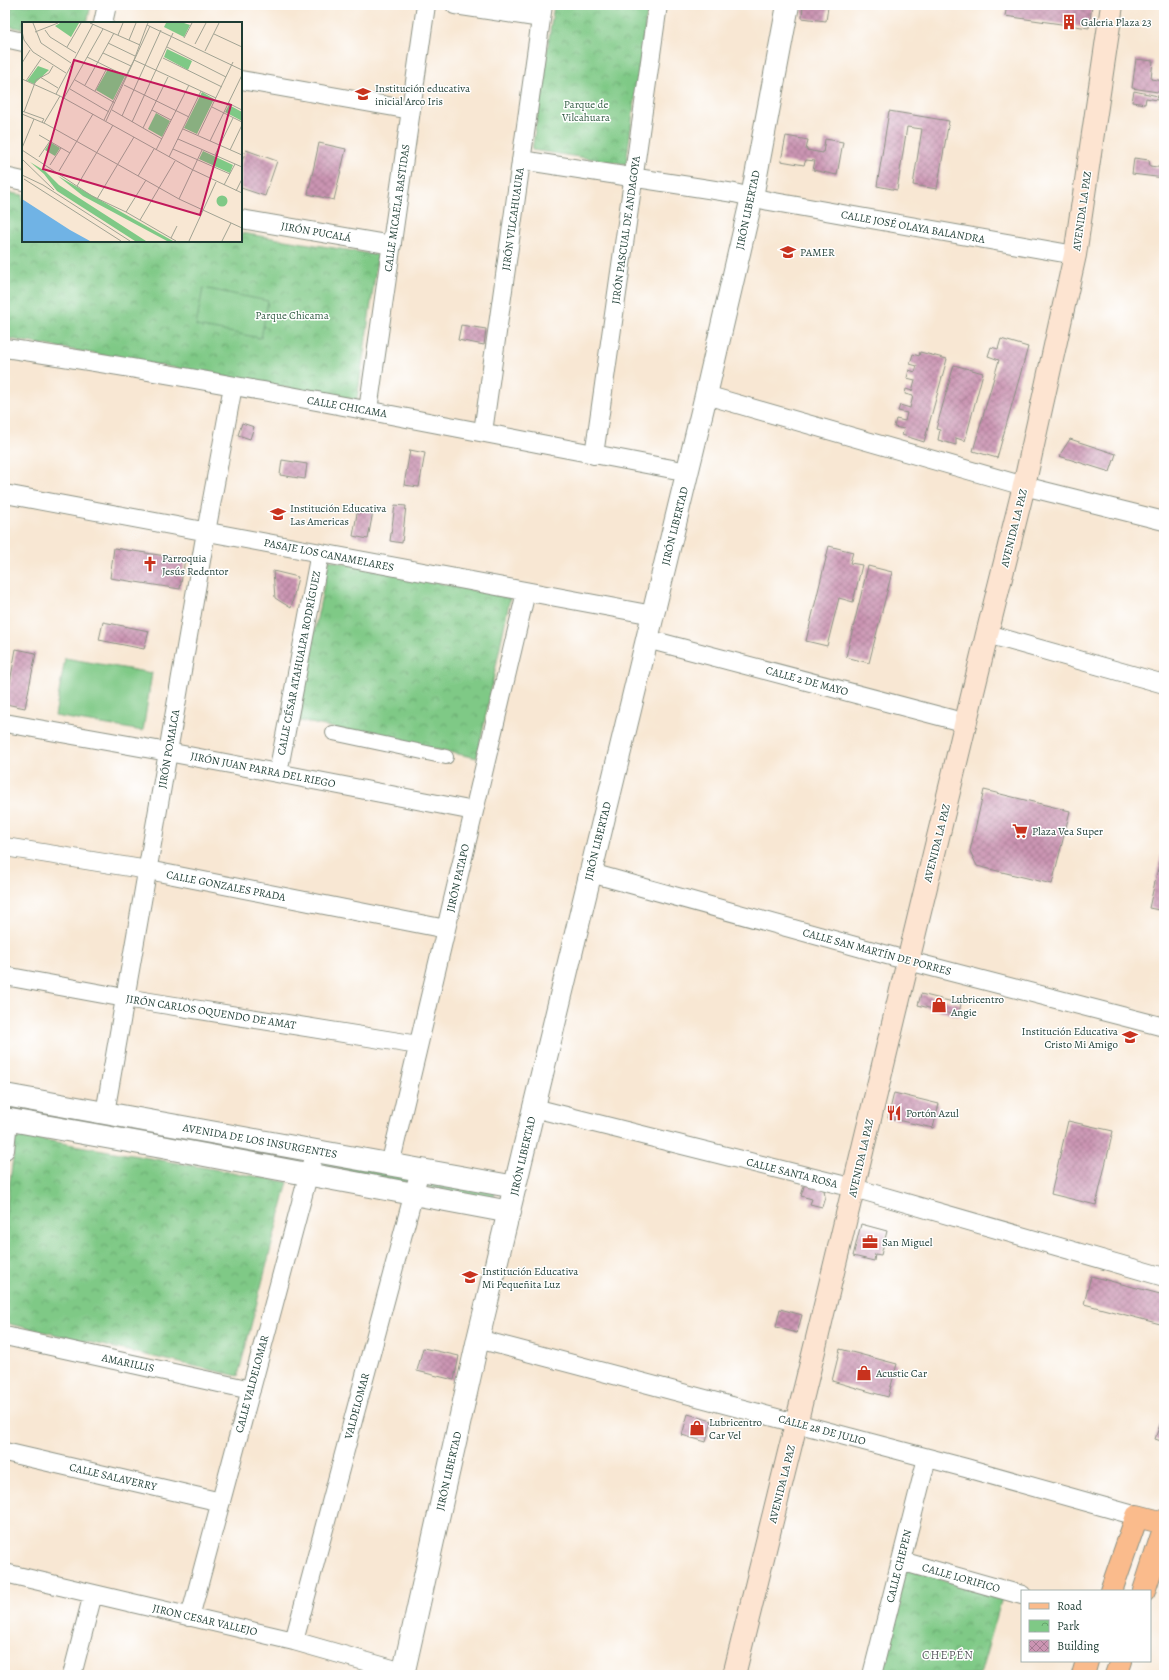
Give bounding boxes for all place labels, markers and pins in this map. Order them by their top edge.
building icon: Galeria Plaza 23 [1060,13,1078,31]
place label: Galeria Plaza 23 [1081,15,1152,30]
place label: Institución educativa inicial Arco Iris [375,81,471,109]
school or university icon: Institución educativa inicial Arco Iris [354,85,372,103]
school or university icon: PAMER [779,243,797,261]
place label: PAMER [800,245,835,260]
place label: Institución Educativa Las Americas [290,501,387,529]
school or university icon: Institución Educativa Las Americas [269,505,287,523]
place label: Parroquia Jesús Redentor [162,551,229,579]
church icon: Parroquia Jesús Redentor [141,555,159,573]
supermarket icon: Plaza Vea Super [1011,822,1029,840]
place label: Plaza Vea Super [1032,824,1103,839]
place label: Lubricentro Angie [950,992,1005,1020]
shop icon: Lubricentro Angie [930,996,948,1014]
place label: Institución Educativa Cristo Mi Amigo [1022,1024,1119,1052]
school or university icon: Institución Educativa Cristo Mi Amigo [1121,1028,1139,1046]
restaurant icon: Portón Azul [885,1104,903,1122]
place label: Portón Azul [906,1106,959,1121]
office icon: San Miguel [861,1233,879,1251]
place label: San Miguel [882,1235,933,1250]
place label: Institución Educativa Mi Pequeñita Luz [482,1264,579,1292]
school or university icon: Institución Educativa Mi Pequeñita Luz [461,1268,479,1286]
shop icon: Acustic Car [855,1364,873,1382]
place label: Acustic Car [875,1366,927,1381]
place label: Lubricentro Car Vel [709,1415,763,1443]
shop icon: Lubricentro Car Vel [688,1419,706,1437]

